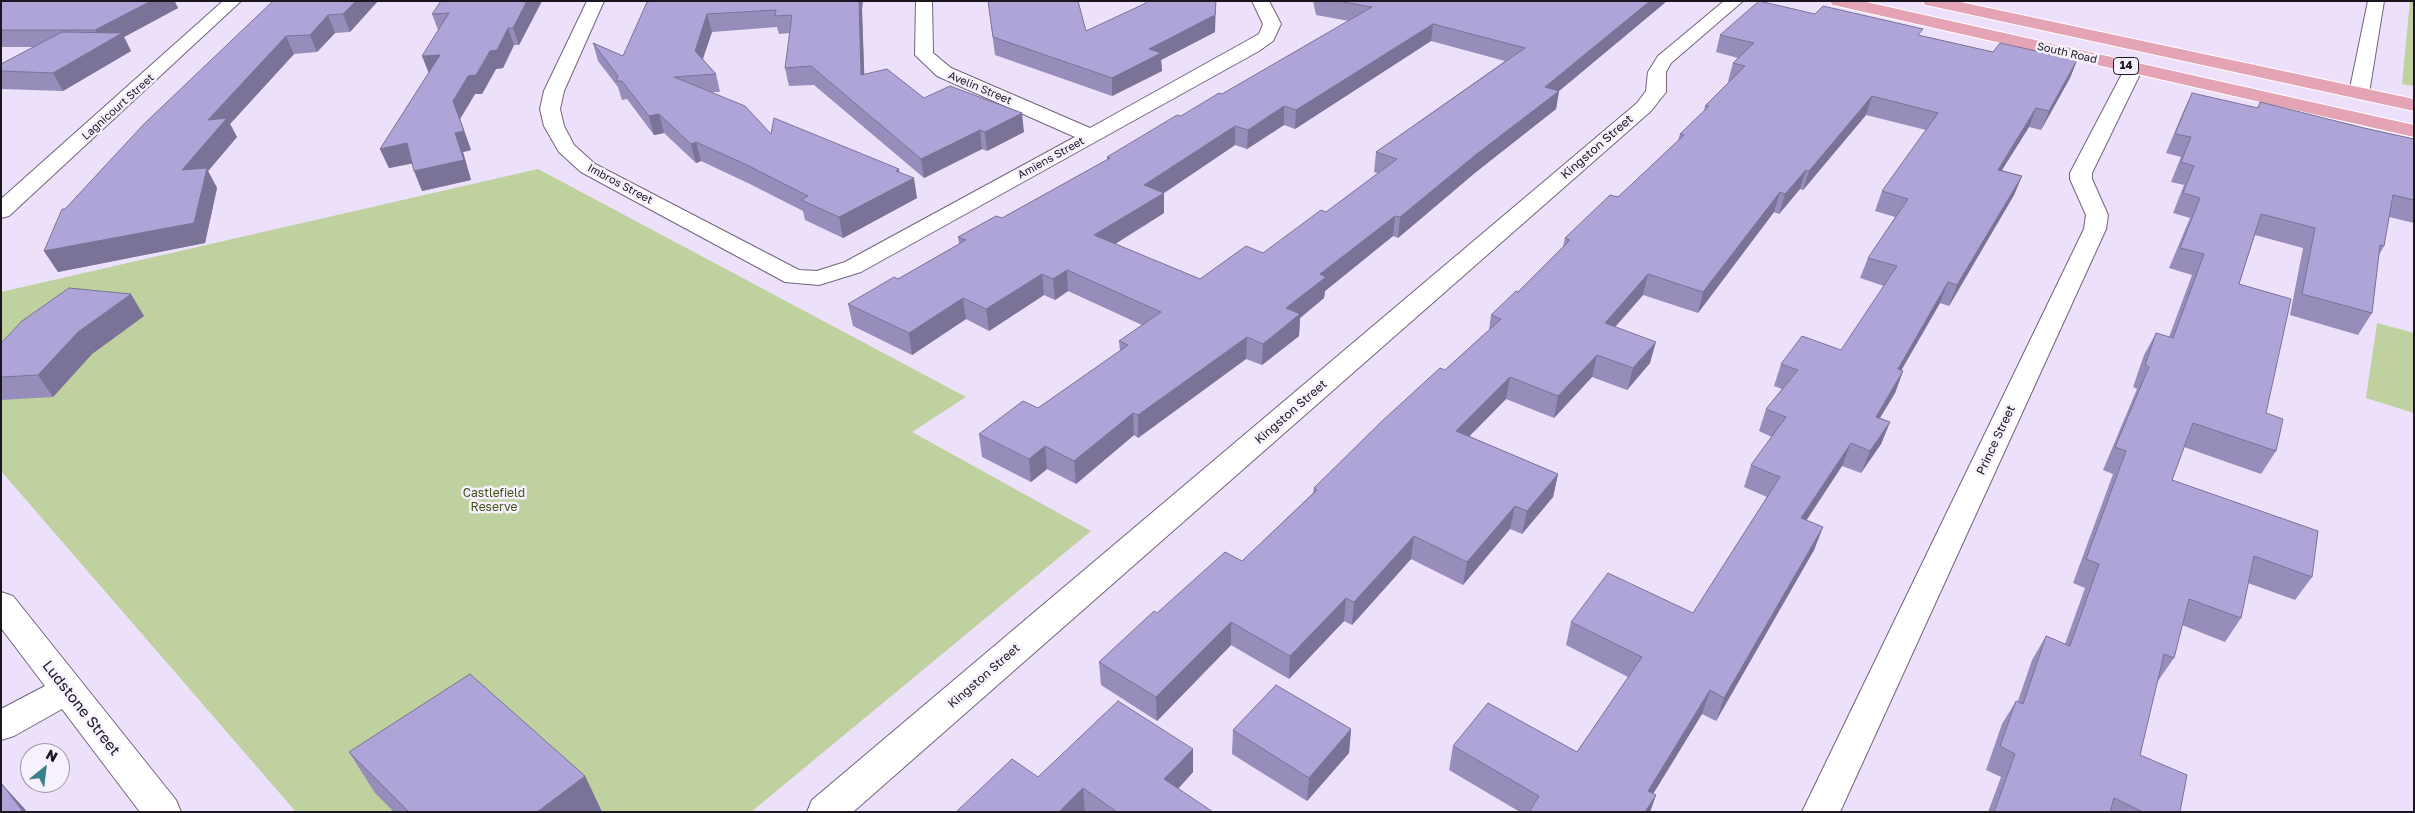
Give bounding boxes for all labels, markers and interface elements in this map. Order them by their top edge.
street label: South Road [2036,40,2098,66]
road number: 14 [2114,58,2138,74]
street label: Avelin Street [946,69,1014,107]
street label: Lagnicourt Street [79,71,157,143]
street label: Kingston Street [1558,112,1636,182]
street label: Amiens Street [1015,134,1087,182]
street label: Imbros Street [585,161,655,207]
street label: Kingston Street [1252,377,1330,447]
street label: Prince Street [1974,403,2018,477]
park label: Castlefield Reserve [463,486,525,514]
street label: Kingston Street [945,641,1023,711]
street label: Ludstone Street [38,657,124,759]
north arrow [20,743,70,793]
text: N [43,745,61,765]

